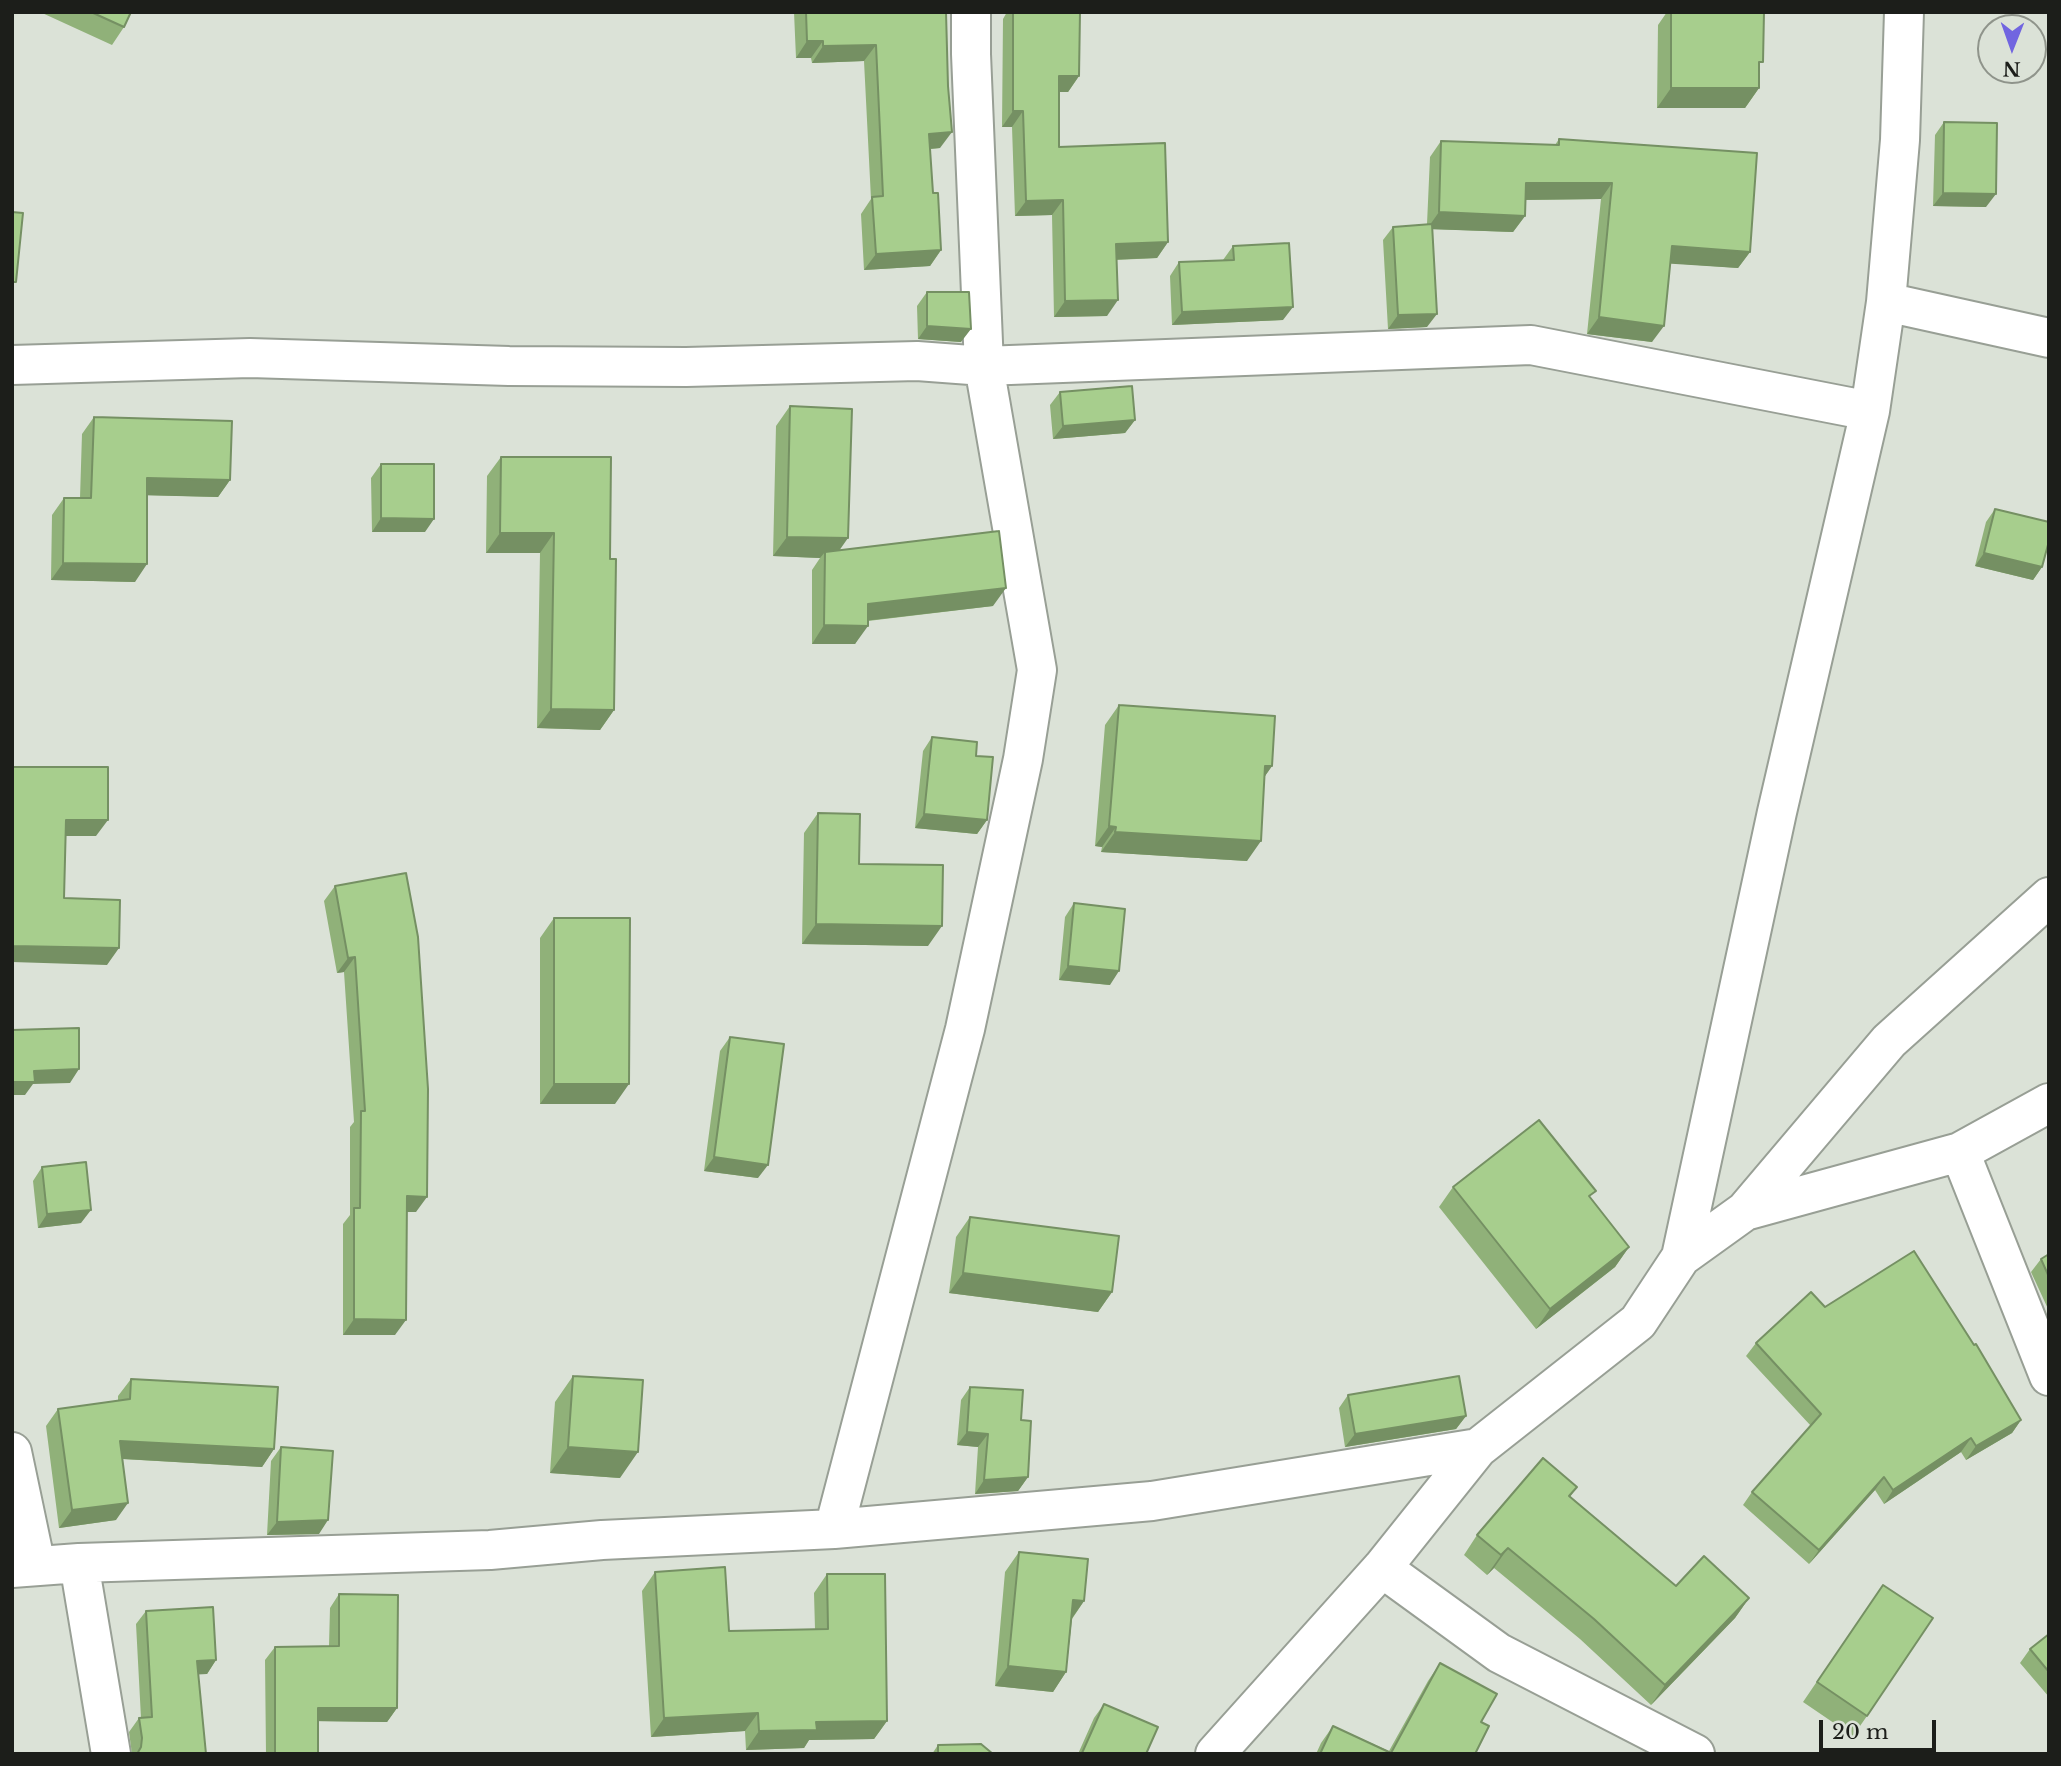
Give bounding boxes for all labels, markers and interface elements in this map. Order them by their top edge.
north arrow [1977,14,2047,84]
text: N [2003,57,2021,80]
scale bar [1823,1706,1940,1750]
text: 20 m [1832,1719,1889,1745]

